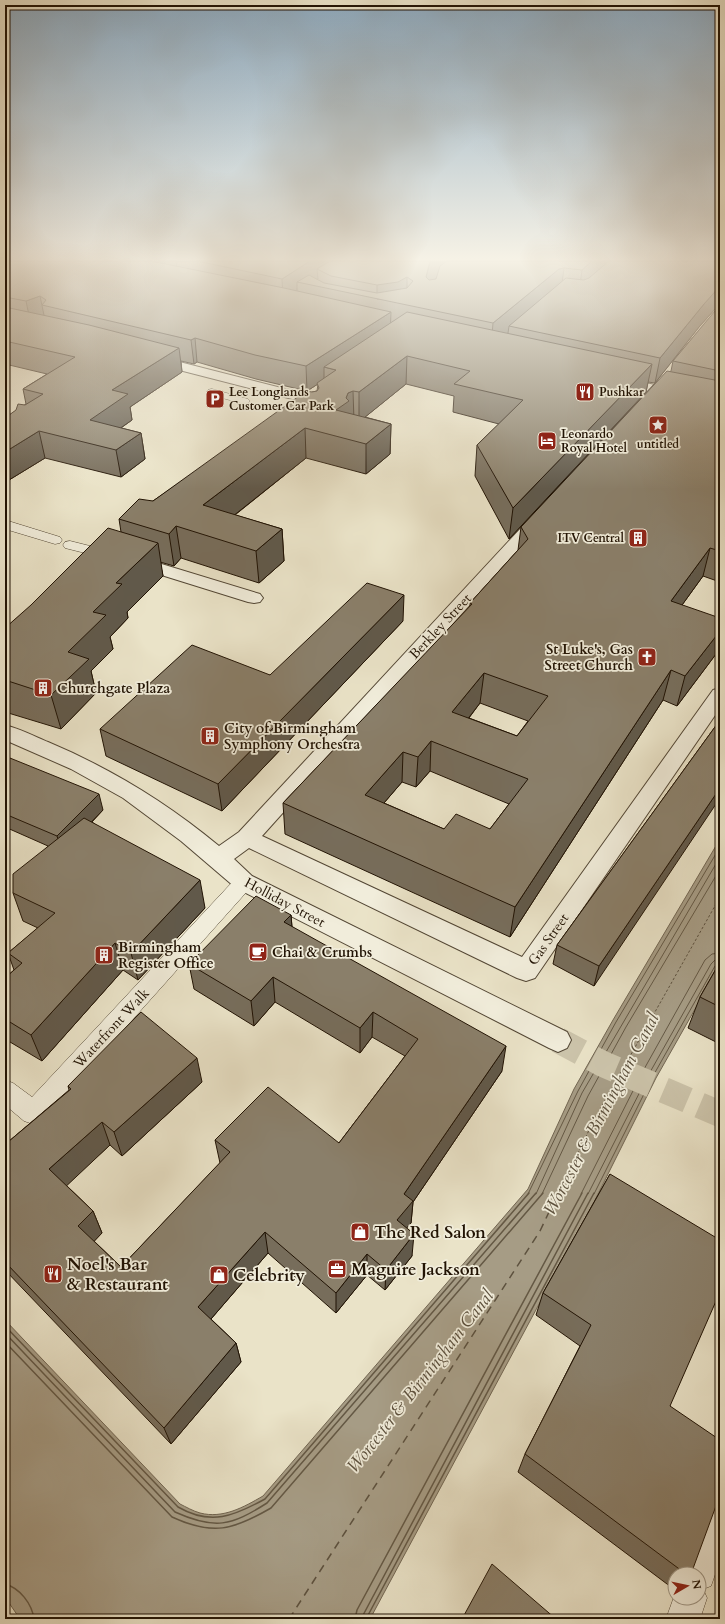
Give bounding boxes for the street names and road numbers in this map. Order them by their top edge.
street label: Berkley Street [405,589,476,663]
street label: Holliday Street [241,873,329,932]
street label: Gas Street [524,909,574,969]
street label: Waterfront Walk [69,984,154,1073]

